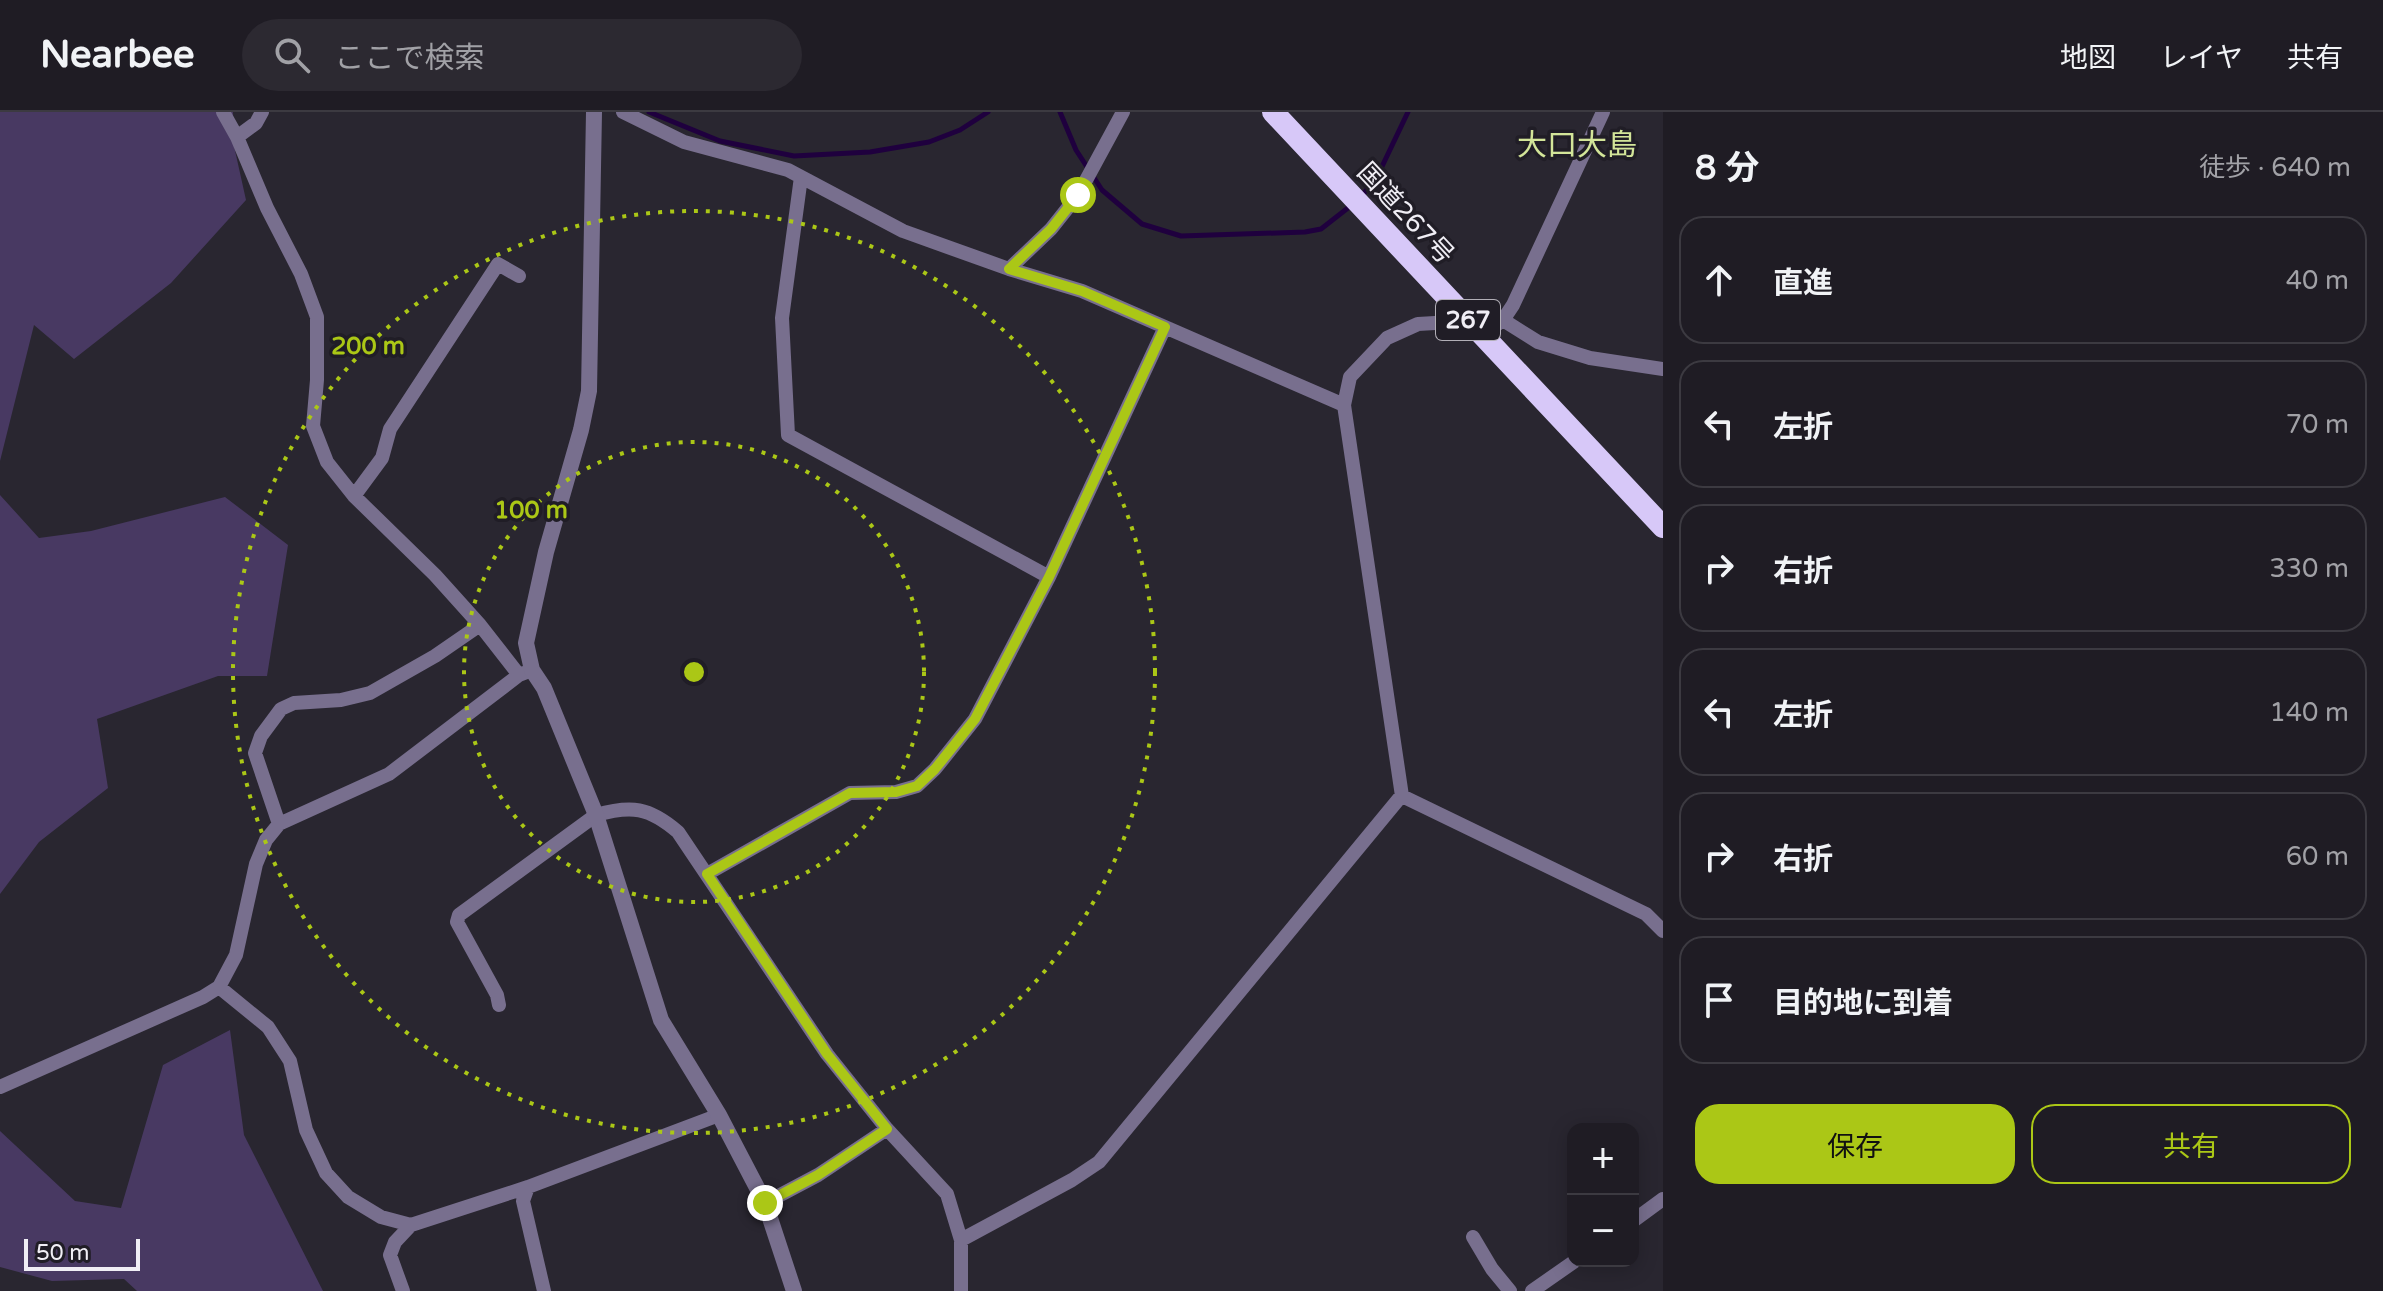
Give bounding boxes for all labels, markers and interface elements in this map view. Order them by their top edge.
search box [242,19,802,91]
text: Nearbee [40,32,194,78]
icon: search [270,33,314,77]
text: ここで検索 [334,40,484,77]
text: 地図 [2060,41,2116,75]
text: レイヤ [2160,41,2243,75]
text: 共有 [2287,41,2343,75]
district label: 大口大島 [1517,127,1637,164]
text: 8 分 [1695,148,1759,189]
text: 徒歩 · 640 m [2199,152,2351,183]
street label: 国道267号 [1351,156,1460,270]
route start [1060,177,1096,213]
icon: ahead [1697,258,1741,302]
text: 直進 [1773,265,1833,302]
text: 40 m [2286,265,2349,296]
road number: 267 [1436,300,1500,340]
text: 200 m [331,332,405,361]
icon: left [1697,402,1741,446]
text: 左折 [1773,409,1833,446]
text: 70 m [2286,409,2349,440]
text: 100 m [494,496,568,525]
icon: right [1697,546,1741,590]
text: 右折 [1773,553,1833,590]
text: 330 m [2269,553,2349,584]
centre of rings [680,658,708,686]
icon: left [1697,690,1741,734]
text: 左折 [1773,697,1833,734]
text: 140 m [2269,697,2349,728]
icon: right [1697,834,1741,878]
text: 右折 [1773,841,1833,878]
text: 60 m [2286,841,2349,872]
icon: arrive [1697,978,1741,1022]
text: 目的地に到着 [1773,985,1953,1022]
button: 保存 [1695,1104,2015,1184]
button: 共有 [2031,1104,2351,1184]
map controls [1567,1123,1639,1267]
button: + [1567,1123,1639,1195]
route end [747,1185,783,1221]
button: − [1567,1195,1639,1267]
scale bar [24,1235,140,1271]
text: 50 m [36,1240,90,1266]

